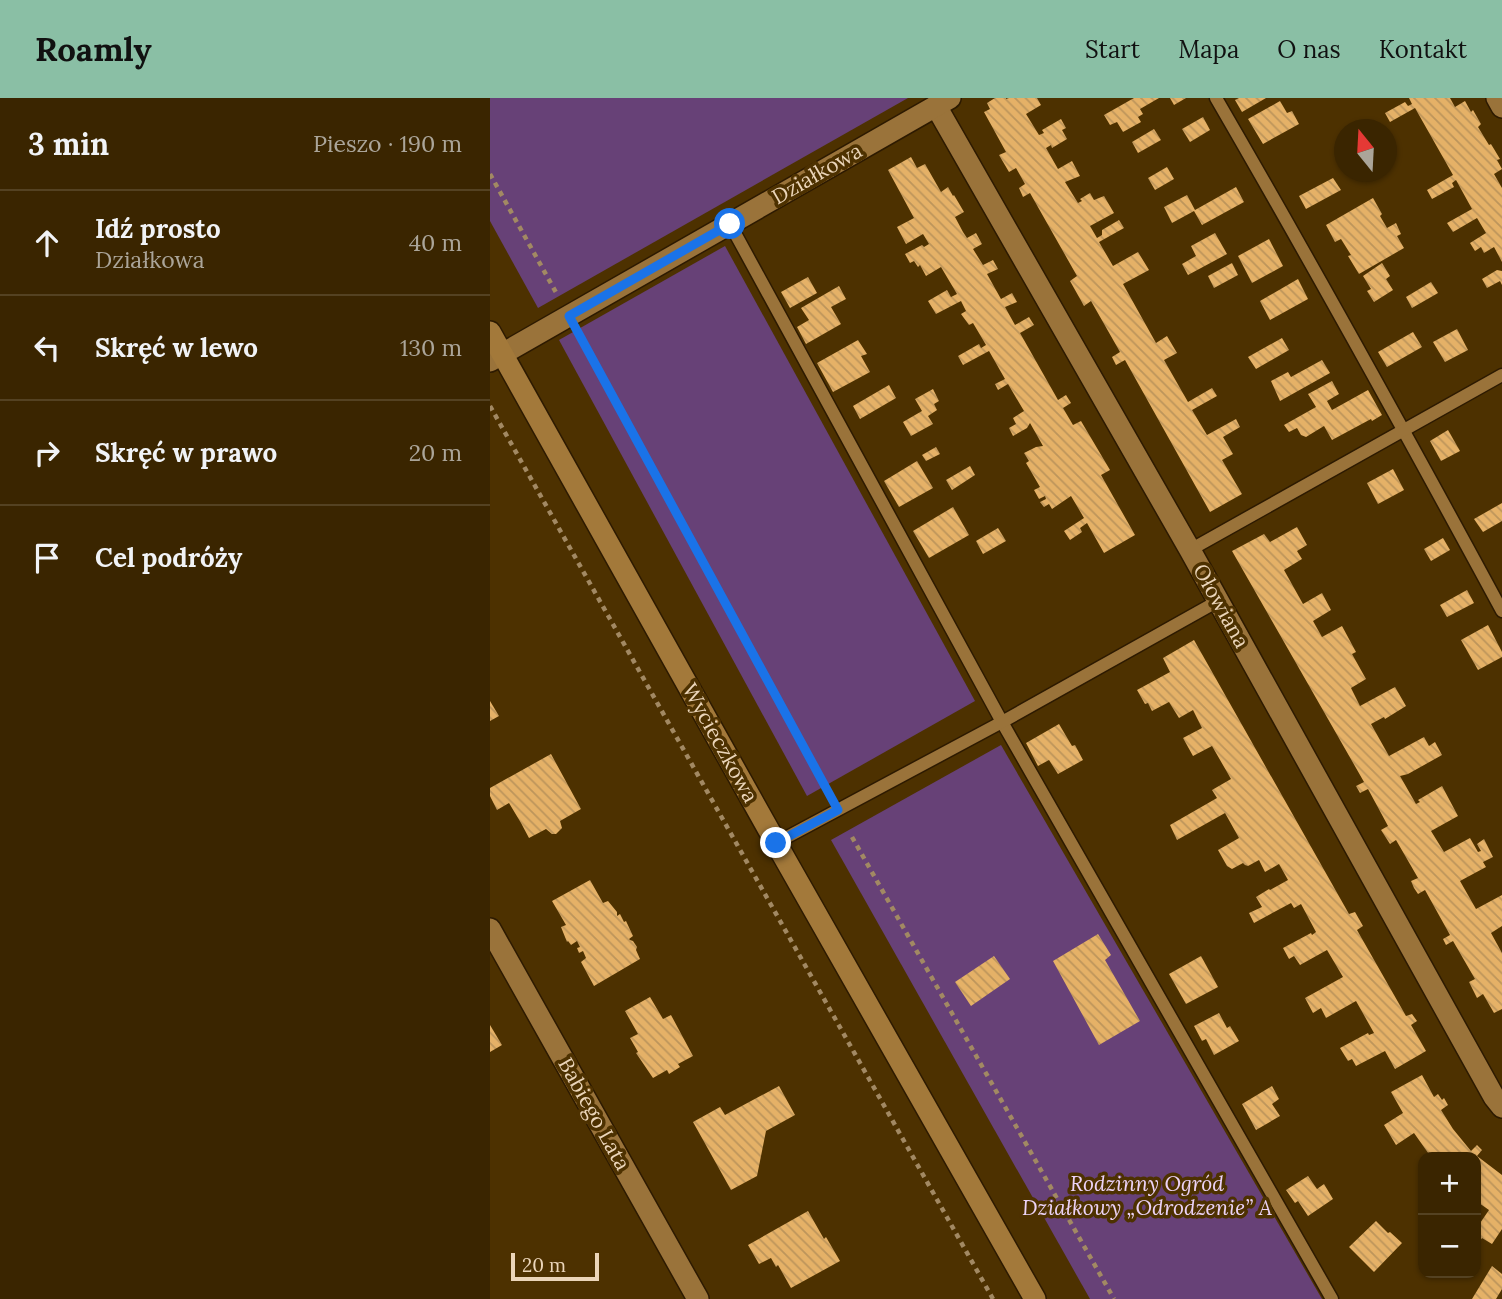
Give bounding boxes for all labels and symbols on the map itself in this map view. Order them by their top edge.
north arrow [1334,119,1397,182]
street label: Działkowa [767,137,867,210]
route start [714,208,745,239]
street label: Ołowiana [1187,559,1256,653]
street label: Wycieczkowa [677,678,764,807]
route end [760,827,791,858]
street label: Babiego Lata [552,1053,637,1175]
park label: Rodzinny Ogród Działkowy „Odrodzenie” A [1022,1170,1272,1221]
scale bar [511,1250,598,1282]

